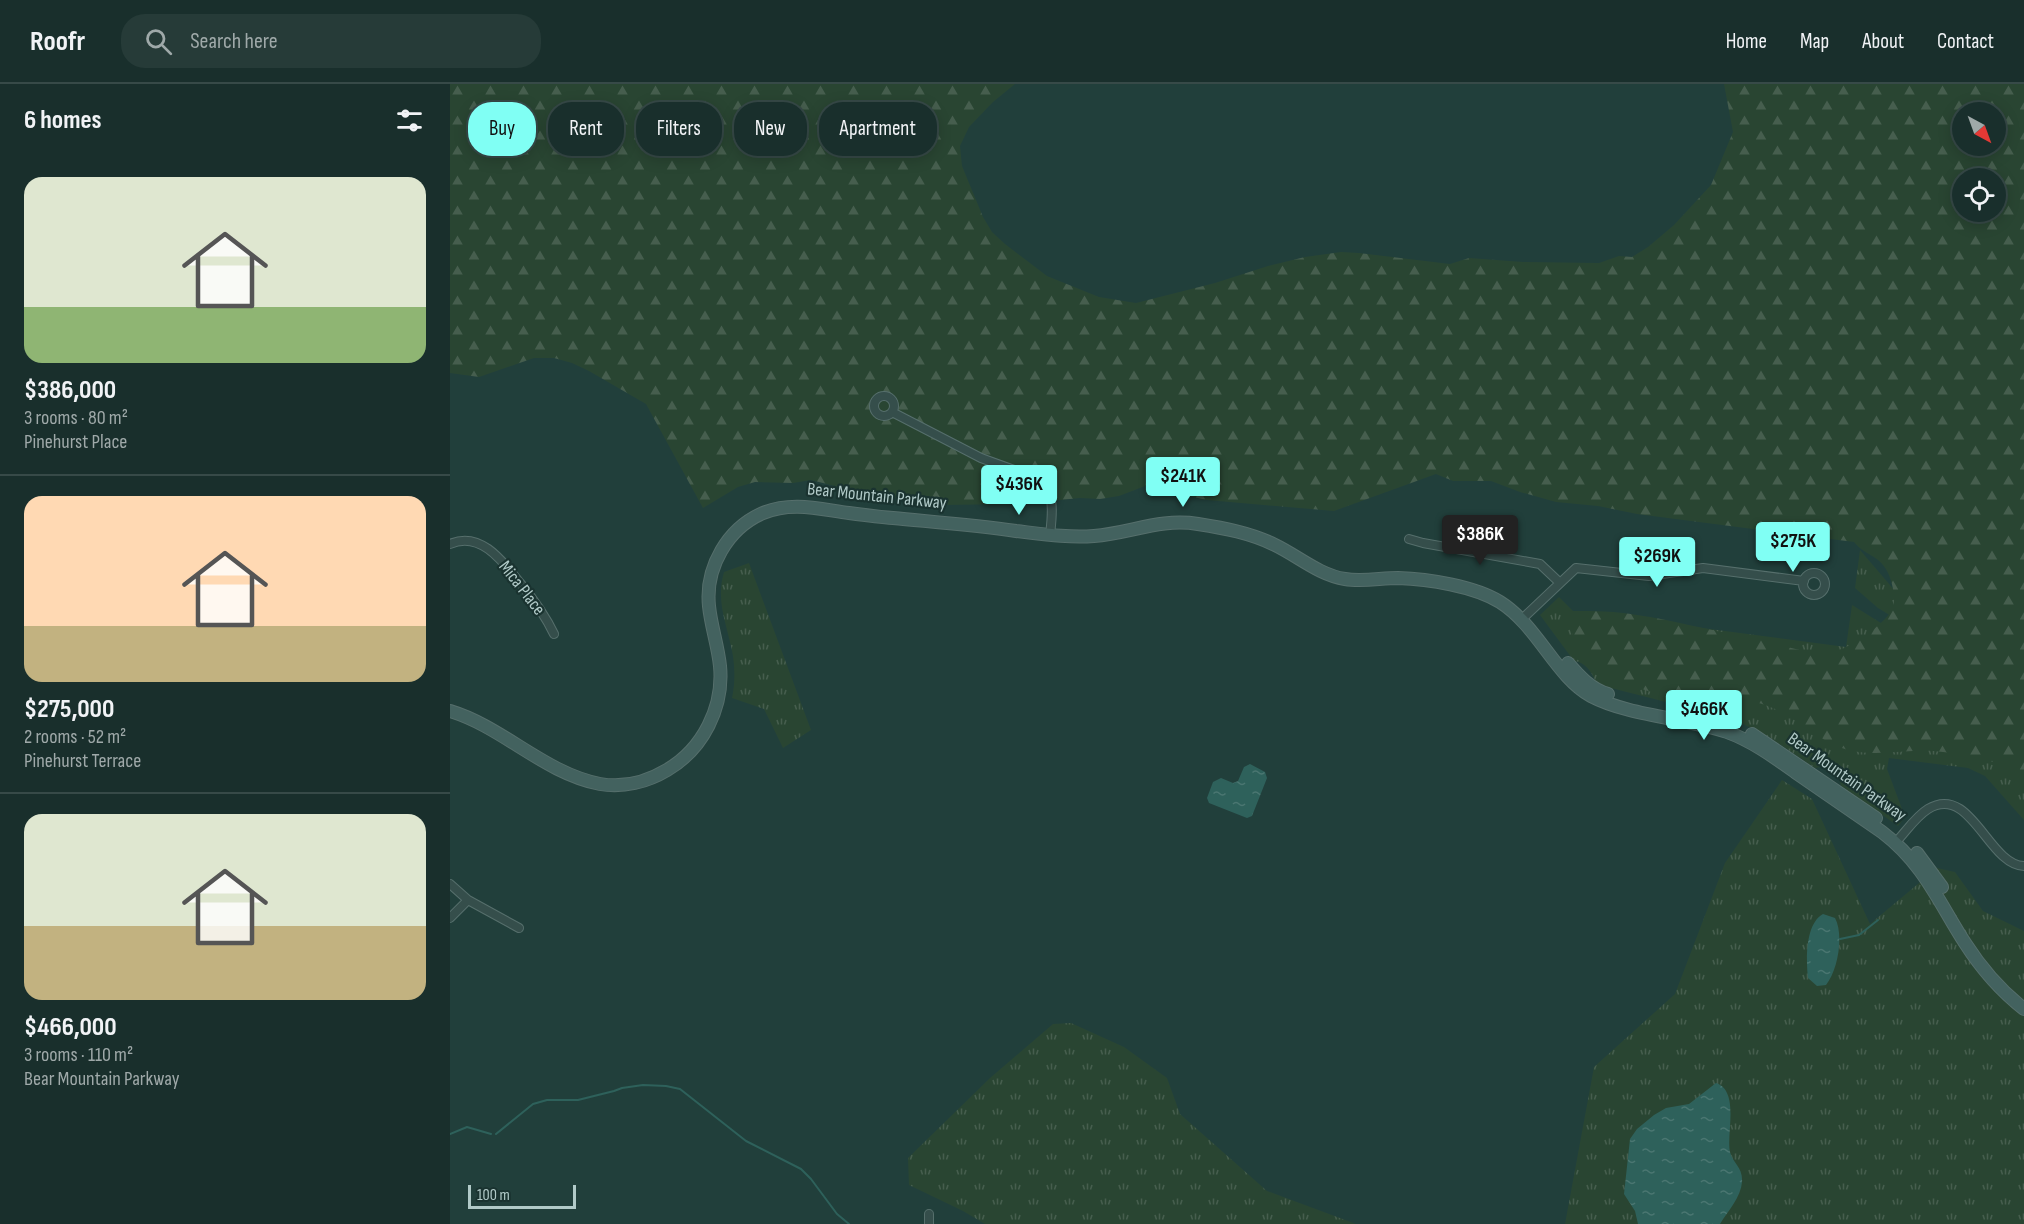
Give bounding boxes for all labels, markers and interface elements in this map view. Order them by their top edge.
search box [121,14,541,68]
text: Roofr [30,25,85,58]
icon: search [142,25,175,58]
text: Search here [190,28,278,55]
text: Home [1726,29,1767,54]
text: Map [1800,29,1829,54]
text: About [1862,29,1904,54]
text: Contact [1937,29,1994,54]
chip: Buy [468,102,536,156]
chip: Rent [548,102,624,156]
chip: Filters [636,102,722,156]
chip: New [734,102,807,156]
chip: Apartment [819,102,937,156]
north arrow [1952,102,2006,156]
map controls [1952,102,2006,222]
icon: filters [393,104,426,137]
text: 6 homes [24,105,102,136]
button: locate [1952,168,2006,222]
icon: home [171,216,279,324]
text: $386,000 [24,375,116,406]
text: 3 rooms · 80 m² [24,406,128,430]
text: Pinehurst Place [24,430,127,454]
pin: $241K [1141,457,1225,508]
text: $241K [1160,464,1206,488]
pin: $436K [977,465,1061,516]
text: $436K [995,472,1043,496]
street label: Bear Mountain Parkway [806,478,948,514]
pin: $386K [1438,515,1522,566]
text: $386K [1456,522,1504,546]
pin: $275K [1751,522,1835,573]
text: $275K [1770,529,1816,553]
icon: home [171,535,279,643]
pin: $269K [1615,537,1699,588]
text: $269K [1633,544,1681,568]
street label: Mica Place [494,557,550,619]
pin: $466K [1662,690,1746,741]
text: $275,000 [24,694,114,725]
text: $466K [1680,697,1728,721]
text: 2 rooms · 52 m² [24,725,126,749]
street label: Bear Mountain Parkway [1784,728,1910,826]
text: Pinehurst Terrace [24,749,141,773]
icon: home [171,853,279,961]
text: $466,000 [24,1012,117,1043]
text: 3 rooms · 110 m² [24,1043,133,1067]
text: Bear Mountain Parkway [24,1067,180,1091]
scale bar [468,1182,576,1210]
text: 100 m [477,1186,510,1205]

